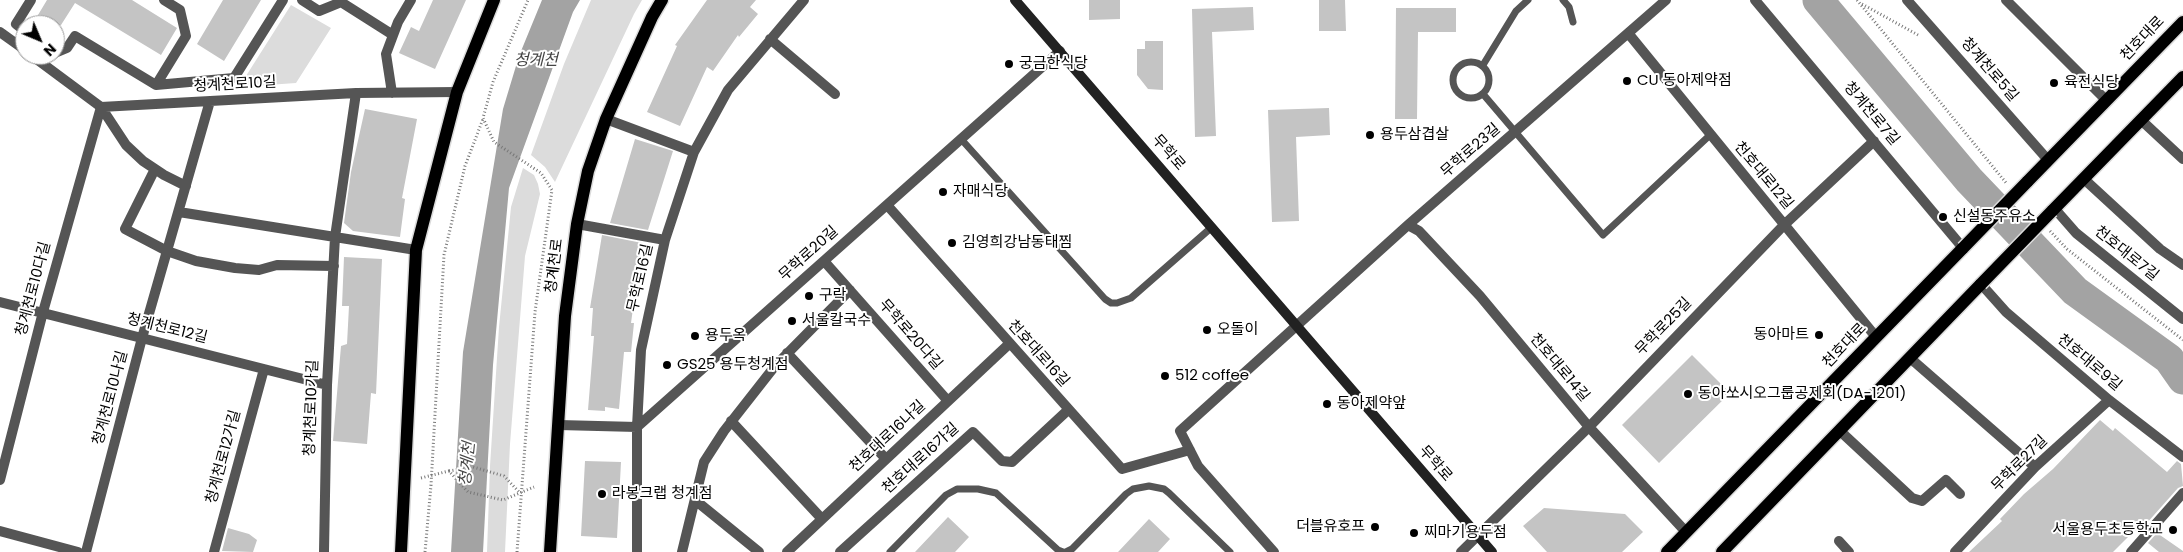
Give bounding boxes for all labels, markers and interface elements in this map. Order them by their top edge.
street label: 천호대로 [2117,13,2169,65]
north arrow [15,15,65,65]
street label: 청계천로5길 [1956,35,2022,105]
text: N [39,39,61,61]
water label: 청계천 [514,51,558,71]
place label: 궁금한식당 [1019,55,1088,73]
marker: 궁금한식당 [1003,58,1015,70]
place label: CU 동아제약점 [1637,72,1732,90]
street label: 청계천로10길 [193,74,277,96]
place label: 육전식당 [2064,74,2119,92]
marker: CU 동아제약점 [1621,75,1633,87]
marker: 육전식당 [2048,77,2060,89]
street label: 청계천로7길 [1839,79,1903,149]
street label: 무학로23길 [1438,120,1504,182]
place label: 용두삼겹살 [1380,126,1449,144]
marker: 용두삼겹살 [1364,129,1376,141]
street label: 무학로 [1148,131,1188,175]
street label: 천호대로12길 [1730,139,1796,213]
place label: 자매식당 [953,183,1008,201]
marker: 자매식당 [937,186,949,198]
place label: 신설동주유소 [1953,208,2036,226]
marker: 신설동주유소 [1937,211,1949,223]
street label: 무학로20길 [776,223,842,285]
street label: 천호대로7길 [2090,223,2162,285]
place label: 김영희강남동태찜 [962,234,1072,252]
marker: 김영희강남동태찜 [946,237,958,249]
street label: 청계천로 [543,238,567,294]
street label: 청계천로10다길 [13,240,55,338]
street label: 무학로16길 [624,242,658,314]
place label: 구락 [819,287,847,305]
marker: 구락 [803,290,815,302]
street label: 무학로25길 [1632,294,1696,360]
street label: 무학로20다길 [875,296,945,374]
street label: 청계천로12길 [125,310,209,348]
place label: 서울칼국수 [802,312,871,330]
marker: 서울칼국수 [786,315,798,327]
street label: 천호대로16길 [1003,317,1073,391]
street label: 천호대로 [1819,320,1871,372]
place label: 오돌이 [1217,321,1258,339]
marker: 오돌이 [1201,324,1213,336]
place label: 동아마트 [1754,326,1809,344]
place label: 용두옥 [705,327,746,345]
marker: 동아마트 [1813,329,1825,341]
marker: 용두옥 [689,330,701,342]
street label: 천호대로14길 [1525,330,1593,406]
street label: 천호대로9길 [2053,331,2125,395]
street label: 청계천로10나길 [90,349,132,447]
place label: GS25 용두청계점 [677,356,789,374]
street label: 청계천로10가길 [301,359,323,457]
marker: GS25 용두청계점 [661,359,673,371]
place label: 512 coffee [1175,367,1249,385]
marker: 512 coffee [1159,370,1171,382]
place label: 동아쏘시오그룹공제회(DA-1201) [1698,385,1906,403]
marker: 동아쏘시오그룹공제회(DA-1201) [1682,388,1694,400]
place label: 동아제약앞 [1337,395,1406,413]
street label: 천호대로16나길 [846,397,930,477]
marker: 동아제약앞 [1321,398,1333,410]
street label: 청계천로12가길 [203,408,245,506]
street label: 천호대로16가길 [879,420,963,498]
street label: 무학로27길 [1988,432,2052,496]
water label: 청계천 [456,441,480,487]
street label: 무학로 [1415,442,1455,486]
place label: 라봉크랩 청계점 [612,485,713,503]
marker: 라봉크랩 청계점 [596,488,608,500]
place label: 더블유호프 [1296,518,1365,536]
marker: 더블유호프 [1369,521,1381,533]
place label: 서울용두초등학교 [2053,521,2163,539]
place label: 찌마기용두점 [1424,524,1507,542]
marker: 서울용두초등학교 [2167,524,2179,536]
marker: 찌마기용두점 [1408,527,1420,539]

